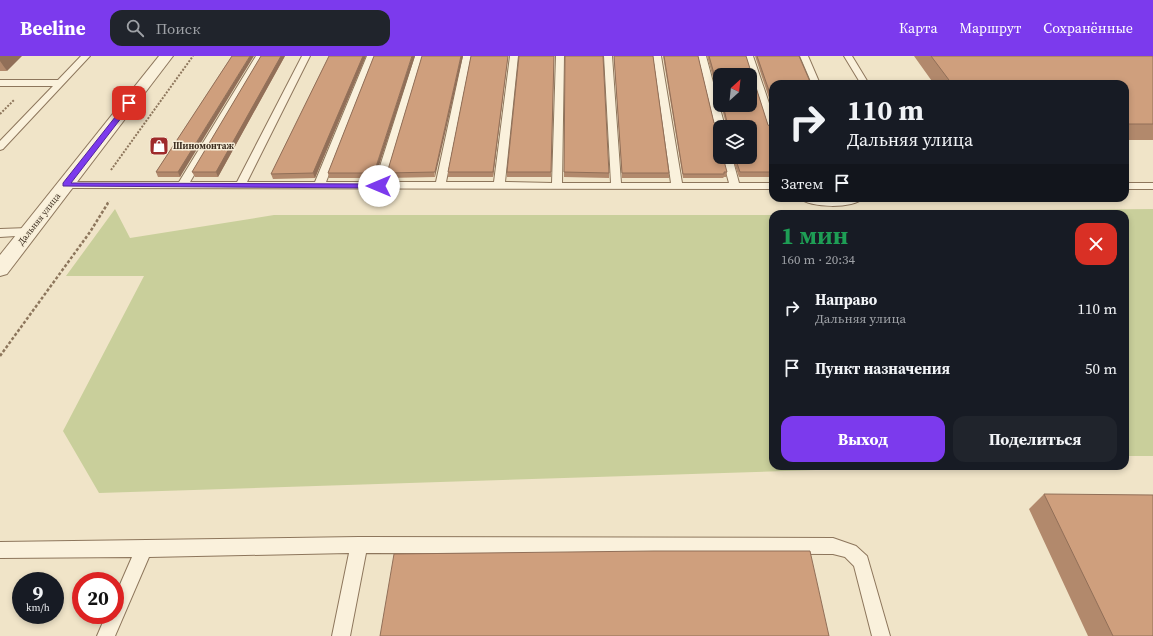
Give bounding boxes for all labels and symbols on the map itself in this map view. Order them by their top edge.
north arrow [713,68,757,112]
pin [112,86,146,120]
shop icon: Шиномонтаж [148,135,170,157]
place label: Шиномонтаж [173,140,234,152]
position arrow [358,165,400,207]
street label: Дальняя улица [15,190,63,248]
speed limit sign: 20 [72,572,124,624]

